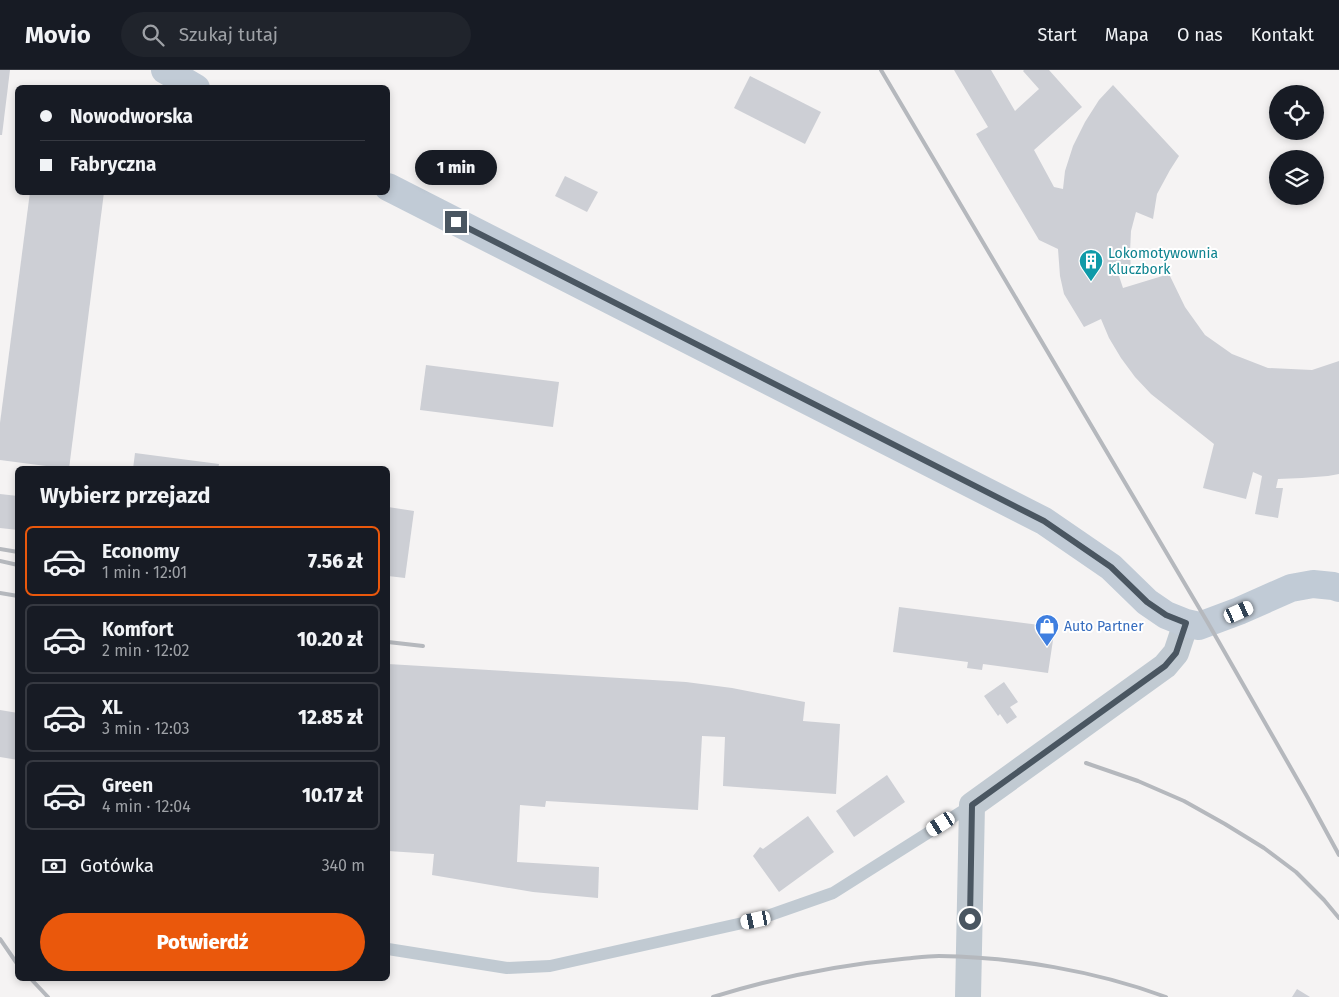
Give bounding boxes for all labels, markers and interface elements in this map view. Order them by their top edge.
search box [121,12,471,57]
text: Movio [25,21,91,49]
icon: search [139,21,167,49]
text: Szukaj tutaj [179,23,278,46]
text: Start [1037,24,1077,46]
text: Mapa [1105,24,1149,46]
text: O nas [1177,24,1223,46]
text: Kontakt [1251,24,1314,46]
map controls [1269,85,1324,205]
button: locate [1269,85,1324,140]
text: Nowodworska [70,105,193,128]
callout: 1 min [415,150,497,184]
button: layers [1269,150,1324,205]
text: Fabryczna [70,153,156,176]
text: 1 min [437,158,475,177]
route end [445,211,467,233]
place label: Lokomotywownia Kluczbork [1108,245,1218,278]
building icon: Lokomotywownia Kluczbork [1078,248,1104,282]
text: Wybierz przejazd [40,482,211,509]
icon: car [42,539,87,584]
text: Economy [102,540,179,563]
text: 7.56 zł [308,550,363,573]
text: 1 min · 12:01 [102,563,187,582]
car [1222,599,1255,625]
shop icon: Auto Partner [1034,613,1060,647]
icon: car [42,617,87,662]
text: Komfort [102,618,173,641]
place label: Auto Partner [1064,618,1144,635]
text: 10.20 zł [297,628,363,651]
text: 2 min · 12:02 [102,641,189,660]
icon: car [42,695,87,740]
text: XL [102,696,123,719]
text: 12.85 zł [298,706,363,729]
text: 3 min · 12:03 [102,719,190,738]
icon: car [42,773,87,818]
text: Green [102,774,153,797]
text: 10.17 zł [302,784,363,807]
text: 4 min · 12:04 [102,797,191,816]
car [924,810,957,838]
icon: cash [40,852,68,880]
text: Gotówka [80,854,154,877]
text: 340 m [322,856,365,875]
route start [959,908,981,930]
car [739,910,772,930]
button: Potwierdź [40,913,365,971]

